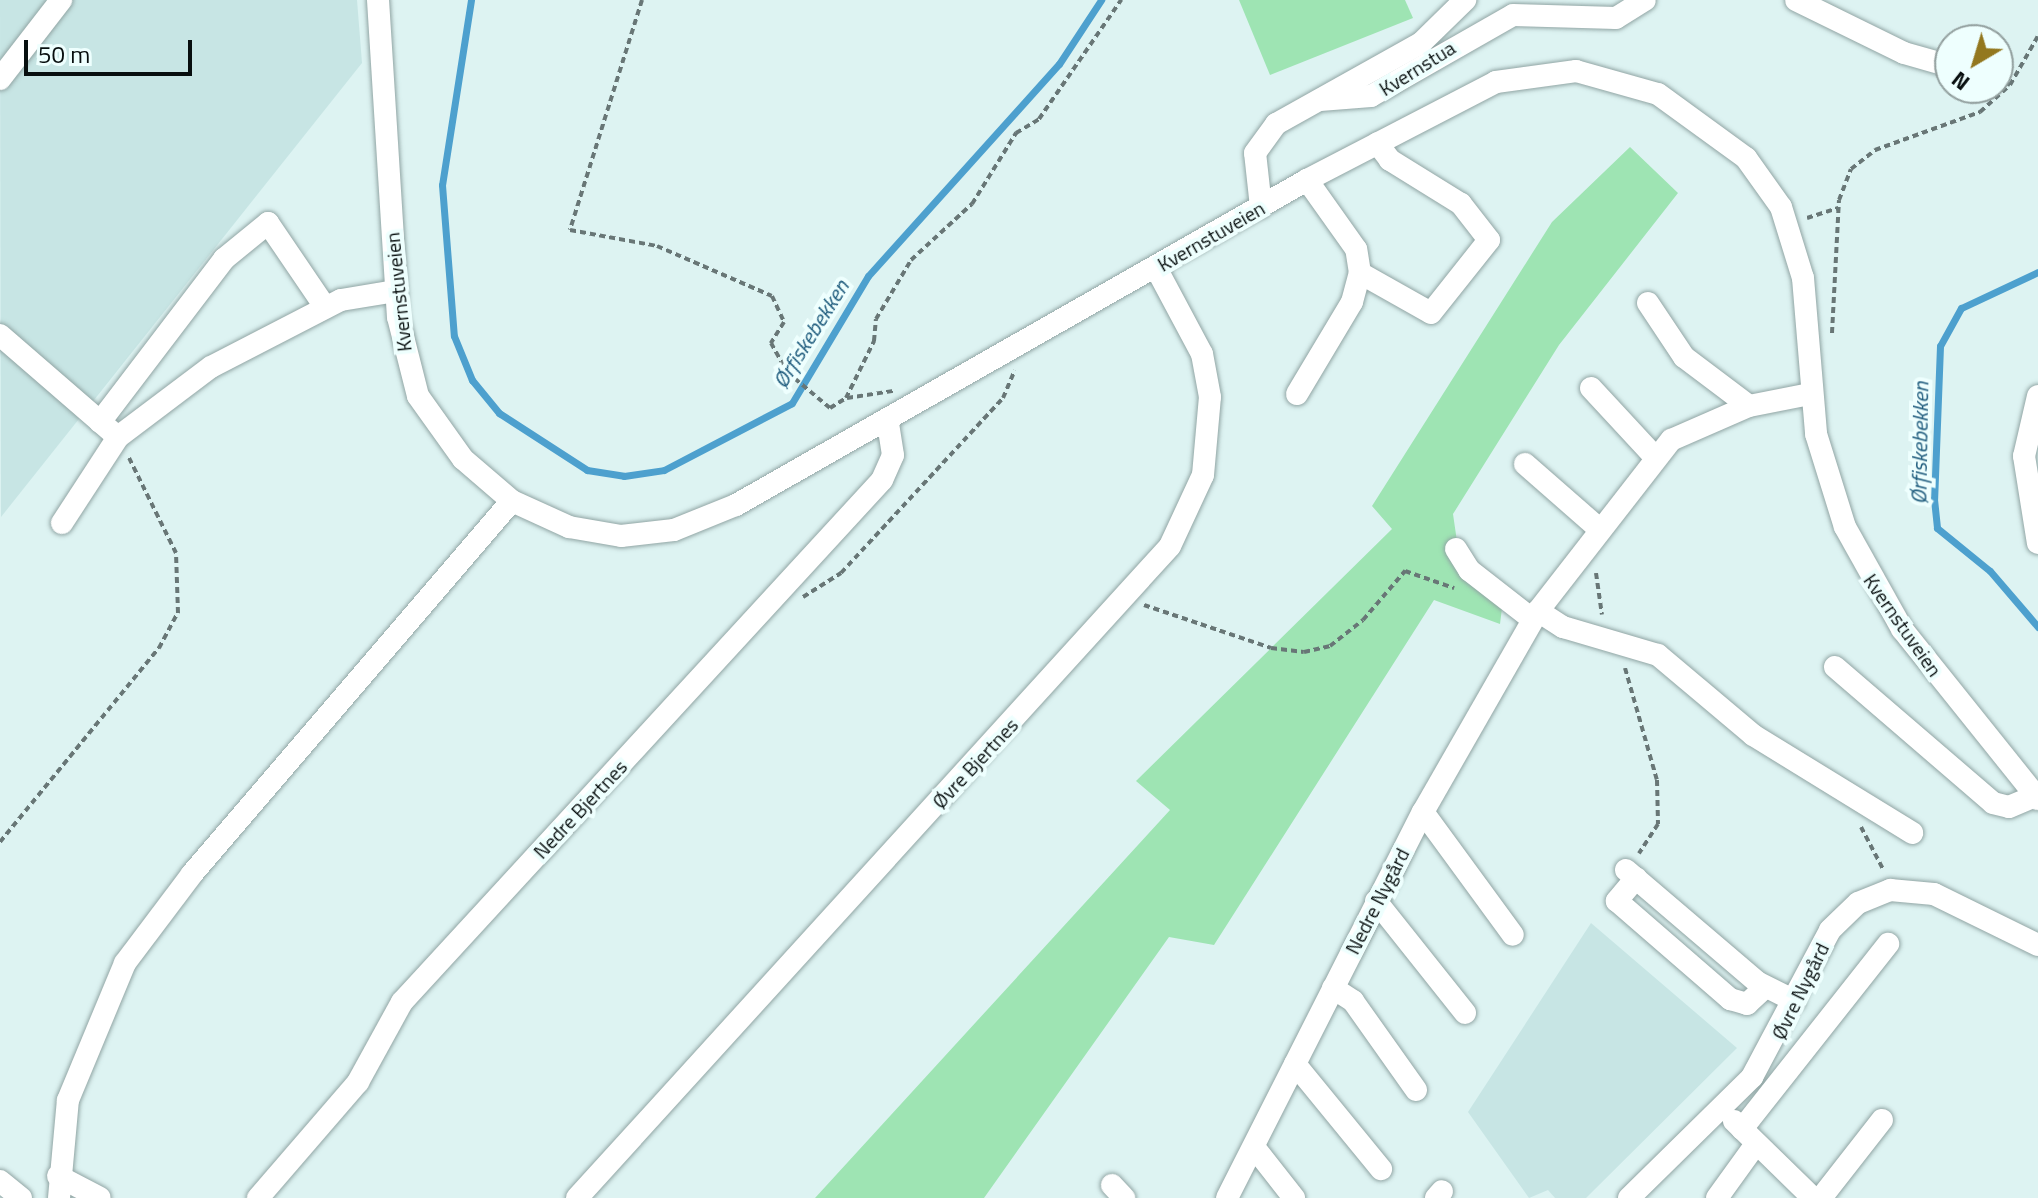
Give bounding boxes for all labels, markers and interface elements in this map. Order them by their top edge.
scale bar [28,24,196,74]
north arrow [1934,24,2014,104]
street label: Kvernstua [1375,35,1459,101]
text: 50 m [38,36,90,72]
text: N [1944,63,1977,99]
street label: Kvernstuveien [1153,196,1269,276]
street label: Kvernstuveien [380,231,416,353]
water label: Ørfiskebekken [767,275,855,393]
water label: Ørfiskebekken [1906,381,1934,505]
street label: Kvernstuveien [1859,569,1947,681]
street label: Øvre Bjertnes [927,713,1023,813]
street label: Nedre Bjertnes [528,755,632,863]
street label: Nedre Nygård [1340,844,1414,958]
street label: Øvre Nygård [1766,939,1834,1043]

